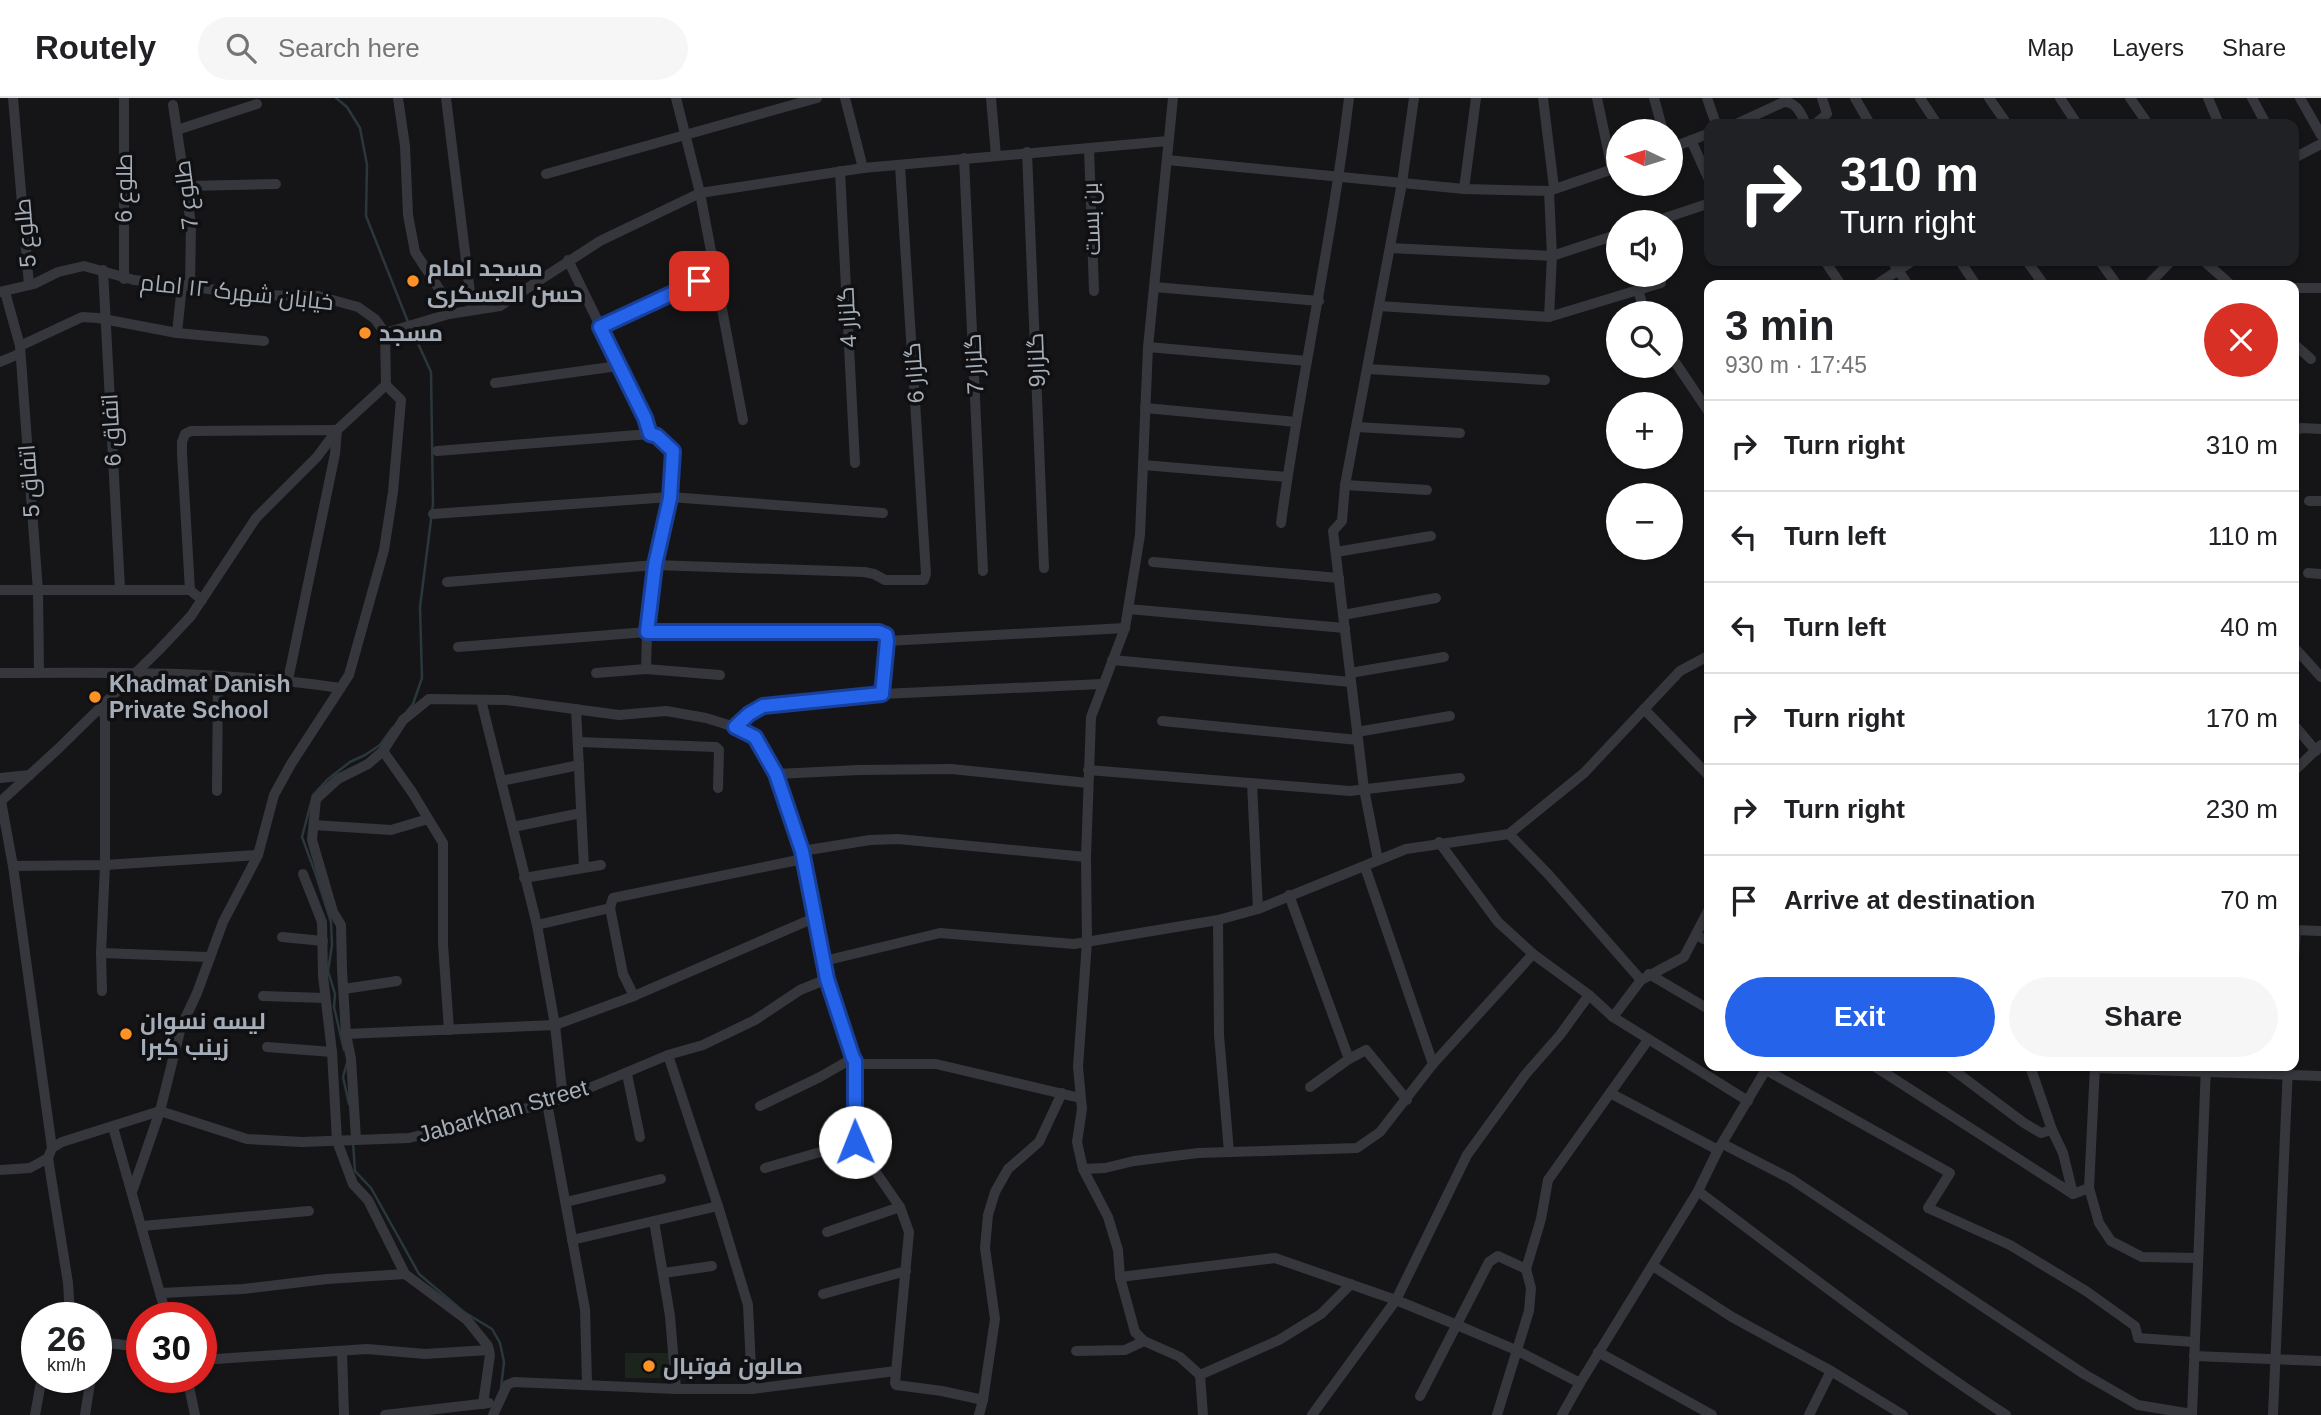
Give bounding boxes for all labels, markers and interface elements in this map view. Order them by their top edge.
search box [198,17,688,80]
text: Routely [35,29,156,66]
icon: search [222,29,260,67]
text: Search here [278,33,420,63]
text: Map [2027,34,2074,61]
text: Layers [2112,34,2184,61]
text: Share [2222,34,2286,61]
north arrow [1606,119,1684,196]
map controls [1606,119,1683,560]
icon: right [1725,147,1816,238]
text: 310 m [1840,147,1979,201]
street label: طلوع 6 [111,153,140,223]
street label: طلوع 7 [169,159,206,231]
street label: بن بست [1077,182,1106,256]
street label: طلوع 5 [9,197,44,269]
text: Turn right [1840,204,1976,240]
button: sound [1606,210,1683,287]
pin [669,251,729,311]
place label: مسجد امام حسن العسکری [427,255,583,308]
icon: arrive [680,262,718,300]
street label: خیابان شهرک ۱۲ امام [139,269,335,318]
marker: مسجد امام حسن العسکری [405,273,421,289]
street label: گلزار 4 [832,286,862,348]
button: search [1606,301,1683,378]
text: 3 min [1725,302,1835,349]
button: close [2204,303,2278,377]
place label: مسجد [379,320,443,346]
marker: مسجد [357,325,373,341]
street label: گلزار9 [1022,332,1050,388]
street label: گلزار 7 [959,333,989,395]
street label: گلزار 6 [899,342,929,404]
text: 930 m · 17:45 [1725,352,1867,378]
button: + [1606,392,1683,469]
street label: اتفاق 6 [96,393,127,467]
icon: right [1725,427,1763,465]
text: Turn right [1784,430,1905,460]
text: 310 m [2206,430,2278,460]
street label: اتفاق 5 [13,444,46,518]
button: − [1606,483,1683,560]
icon: left [1725,518,1763,556]
text: Turn left [1784,521,1886,551]
text: 110 m [2208,521,2278,551]
icon: left [1725,609,1763,647]
text: Turn left [1784,612,1886,642]
text: 40 m [2220,612,2278,642]
place label: Khadmat Danish Private School [109,671,290,723]
marker: Khadmat Danish Private School [87,689,103,705]
icon: right [1725,700,1763,738]
text: Turn right [1784,703,1905,733]
text: 170 m [2206,703,2278,733]
icon: right [1725,791,1763,829]
text: Turn right [1784,794,1905,824]
text: 230 m [2206,794,2278,824]
icon: arrive [1725,882,1763,920]
text: Arrive at destination [1784,885,2035,915]
text: 70 m [2220,885,2278,915]
button: Exit [1725,977,1995,1057]
button: Share [2009,977,2278,1057]
place label: لیسه نسوان زینب کبرا [140,1008,266,1061]
marker: لیسه نسوان زینب کبرا [118,1026,134,1042]
street label: Jabarkhan Street [415,1074,591,1148]
position arrow [818,1105,892,1179]
speed limit sign: 30 [126,1302,217,1393]
text: 26 [47,1319,86,1358]
place label: صالون فوتبال [663,1353,803,1380]
text: km/h [47,1355,86,1375]
marker: صالون فوتبال [641,1358,657,1374]

